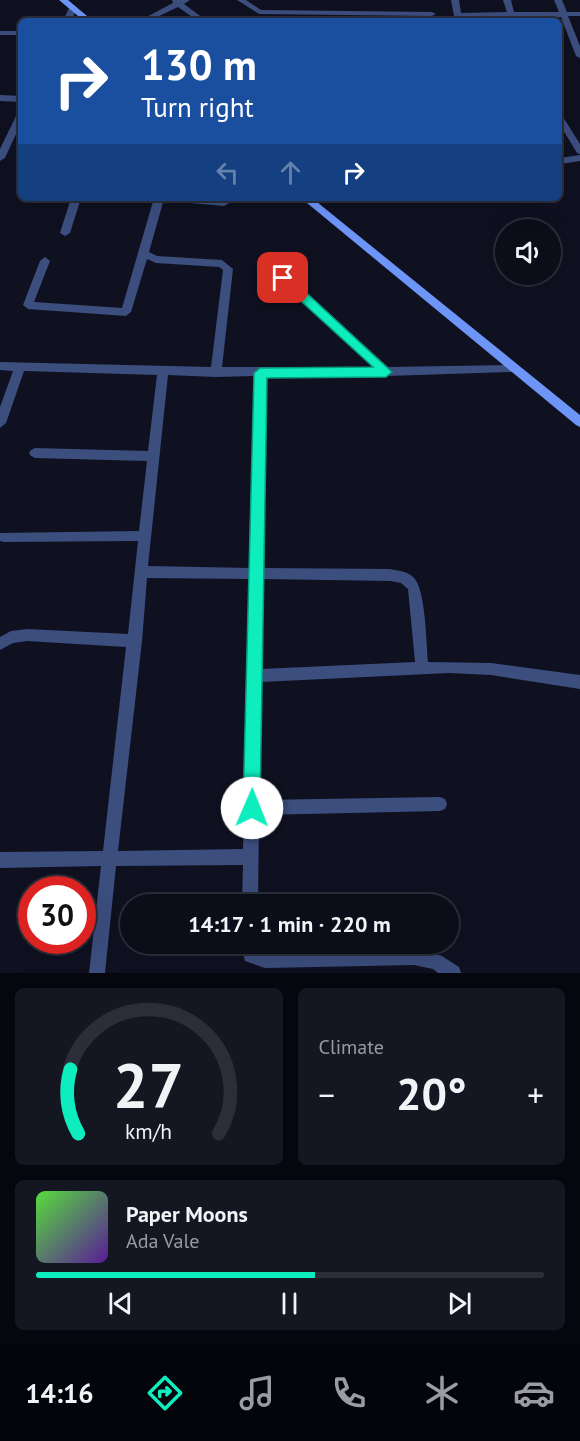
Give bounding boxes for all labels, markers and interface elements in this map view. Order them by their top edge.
text: 130 m [141,37,257,92]
icon: right [42,42,120,120]
text: Turn right [141,90,254,124]
icon: left [211,156,244,189]
icon: ahead [274,156,307,189]
icon: right [337,156,370,189]
map controls [495,219,561,285]
button: sound [495,219,561,285]
pin [257,252,308,303]
icon: arrive [266,261,299,294]
position arrow [220,776,284,840]
speed limit sign: 30 [18,876,96,954]
text: 14:17 · 1 min · 220 m [188,910,391,938]
text: Climate [319,1034,384,1060]
text: 27 [113,1044,184,1125]
text: 20° [396,1064,467,1122]
text: − [319,1073,335,1116]
text: + [527,1073,544,1116]
text: km/h [125,1117,172,1145]
text: Paper Moons [126,1200,248,1228]
text: Ada Vale [126,1228,199,1254]
icon: previous [104,1287,137,1320]
icon: pause [273,1287,306,1320]
icon: next [443,1287,476,1320]
icon: directions [144,1372,186,1414]
icon: music [236,1372,278,1414]
icon: phone [328,1372,370,1414]
icon: climate [421,1372,463,1414]
icon: car [513,1372,555,1414]
text: 14:16 [25,1376,94,1410]

